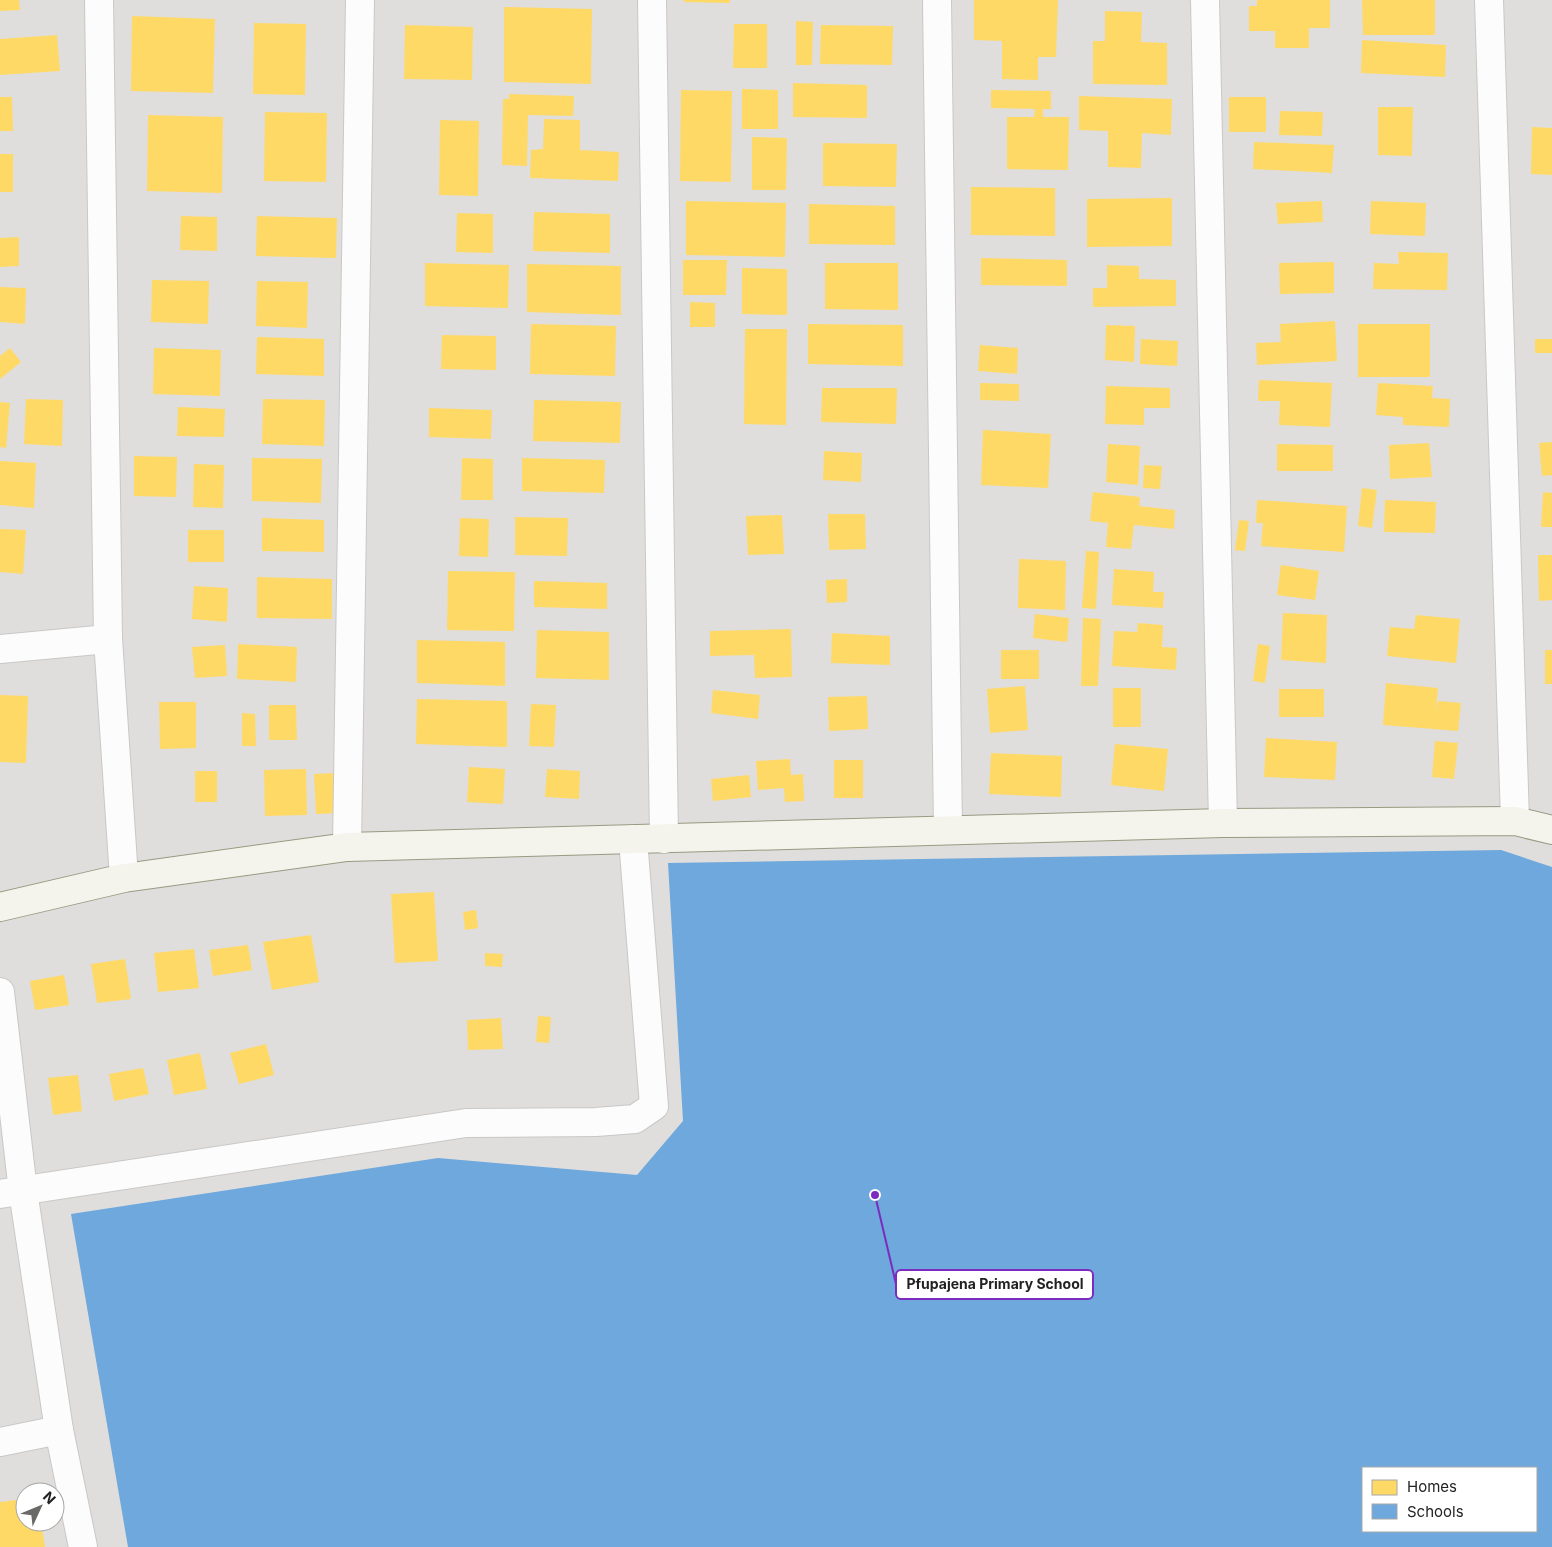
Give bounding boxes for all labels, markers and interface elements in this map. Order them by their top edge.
callout: Pfupajena Primary School [896,1270,1093,1299]
text: Pfupajena Primary School [906,1275,1084,1292]
legend [1362,1467,1537,1532]
text: Homes [1407,1477,1457,1496]
north arrow [15,1482,65,1532]
text: N [40,1488,60,1507]
text: Schools [1407,1502,1464,1521]

